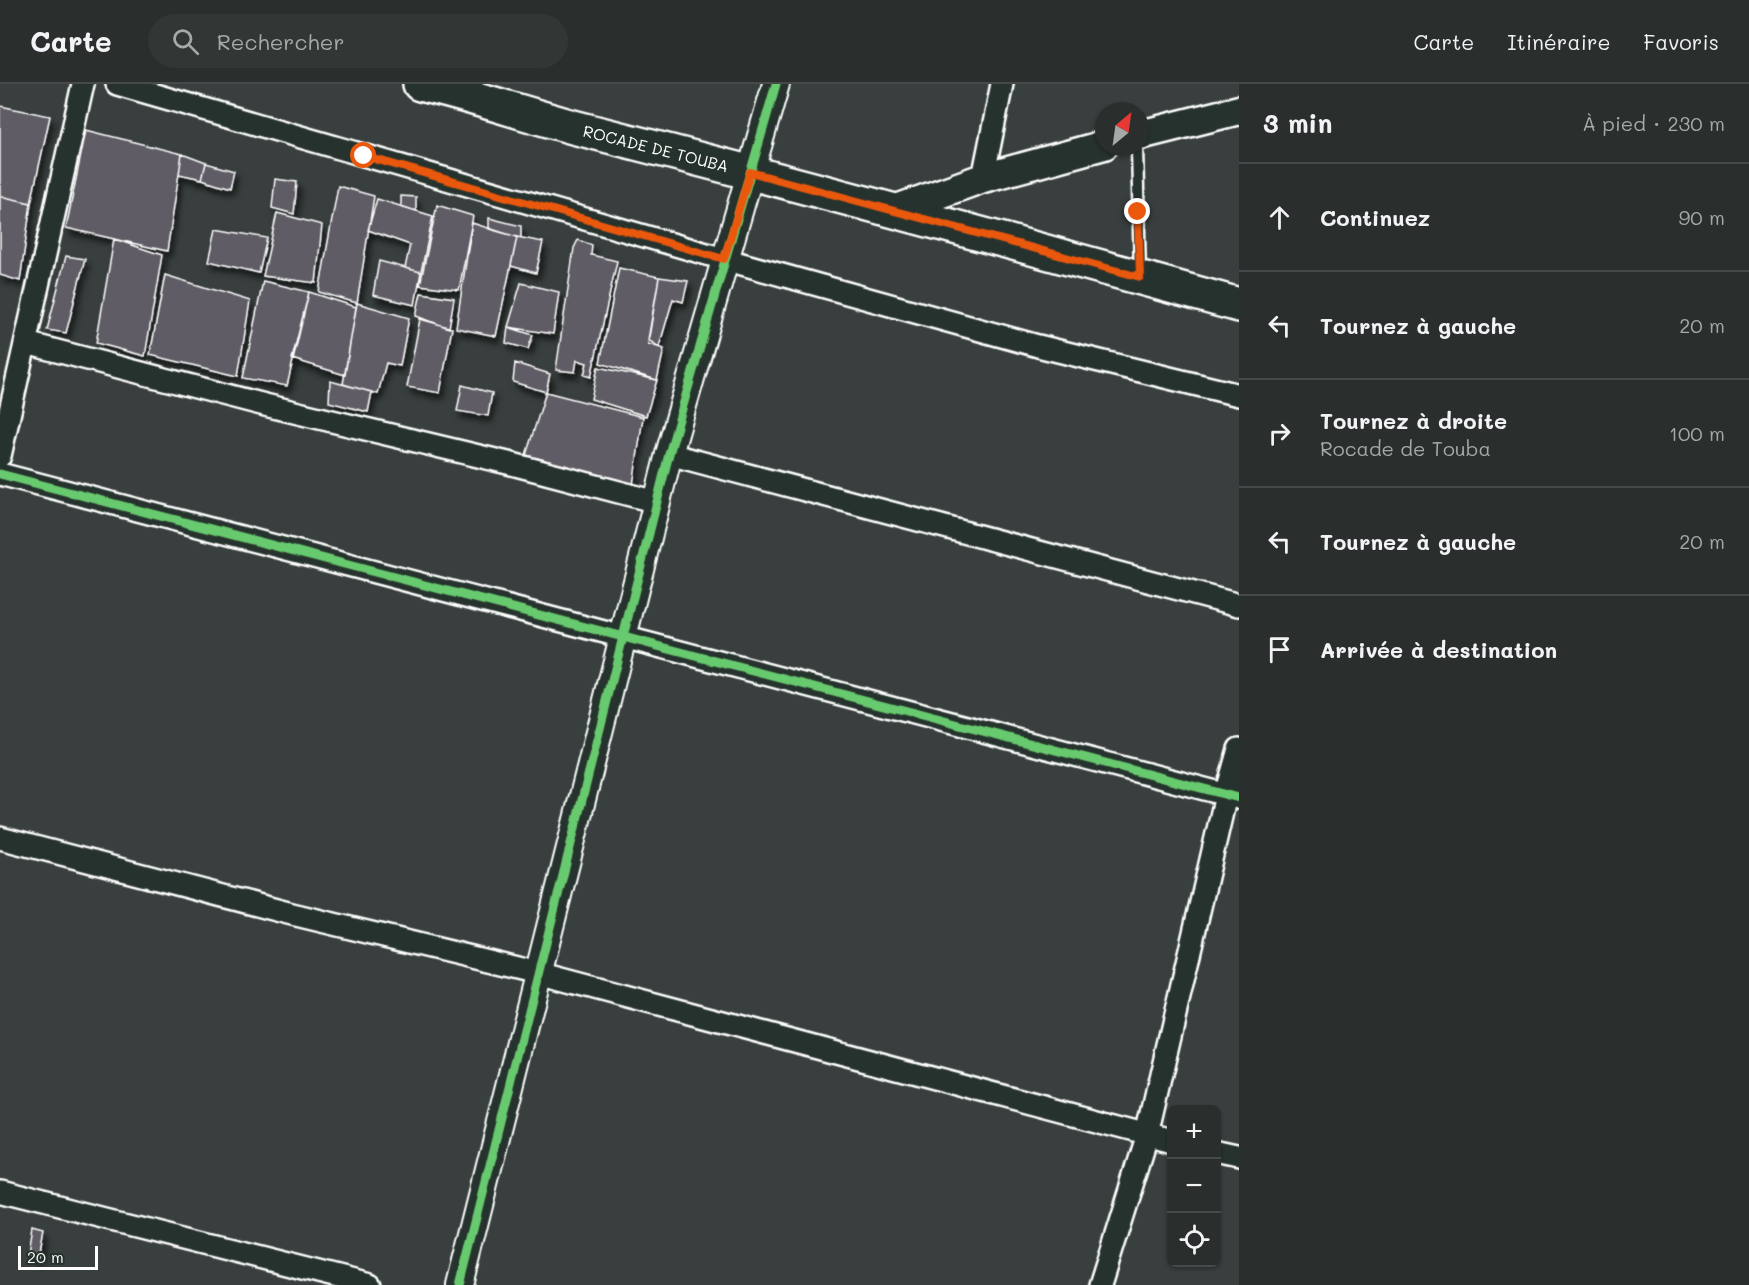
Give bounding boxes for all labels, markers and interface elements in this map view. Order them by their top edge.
search box [148,14,568,68]
text: Carte [30,23,112,59]
icon: search [169,25,202,58]
text: Rechercher [217,27,344,56]
text: Carte [1413,28,1474,55]
text: Itinéraire [1507,28,1610,55]
text: Favoris [1643,28,1719,55]
north arrow [1095,102,1149,156]
text: 3 min [1263,106,1332,140]
text: À pied · 230 m [1582,110,1725,136]
street label: ROCADE DE TOUBA [581,120,731,176]
route start [350,142,376,168]
route end [1124,198,1150,224]
icon: ahead [1263,201,1296,234]
text: Continuez [1320,203,1430,232]
text: 90 m [1679,204,1725,230]
icon: left [1263,309,1296,342]
text: Tournez à gauche [1320,311,1516,340]
text: 20 m [1679,312,1725,338]
text: Tournez à droite [1320,406,1507,435]
icon: right [1263,417,1296,450]
text: 100 m [1669,420,1725,446]
text: Rocade de Touba [1320,435,1491,461]
icon: left [1263,525,1296,558]
text: Tournez à gauche [1320,527,1516,556]
text: 20 m [1679,528,1725,554]
icon: arrive [1263,633,1296,666]
text: Arrivée à destination [1320,635,1557,664]
map controls [1167,1105,1221,1267]
button: + [1167,1105,1221,1159]
button: − [1167,1159,1221,1213]
button: locate [1167,1213,1221,1267]
scale bar [18,1243,98,1270]
text: 20 m [27,1246,64,1267]

